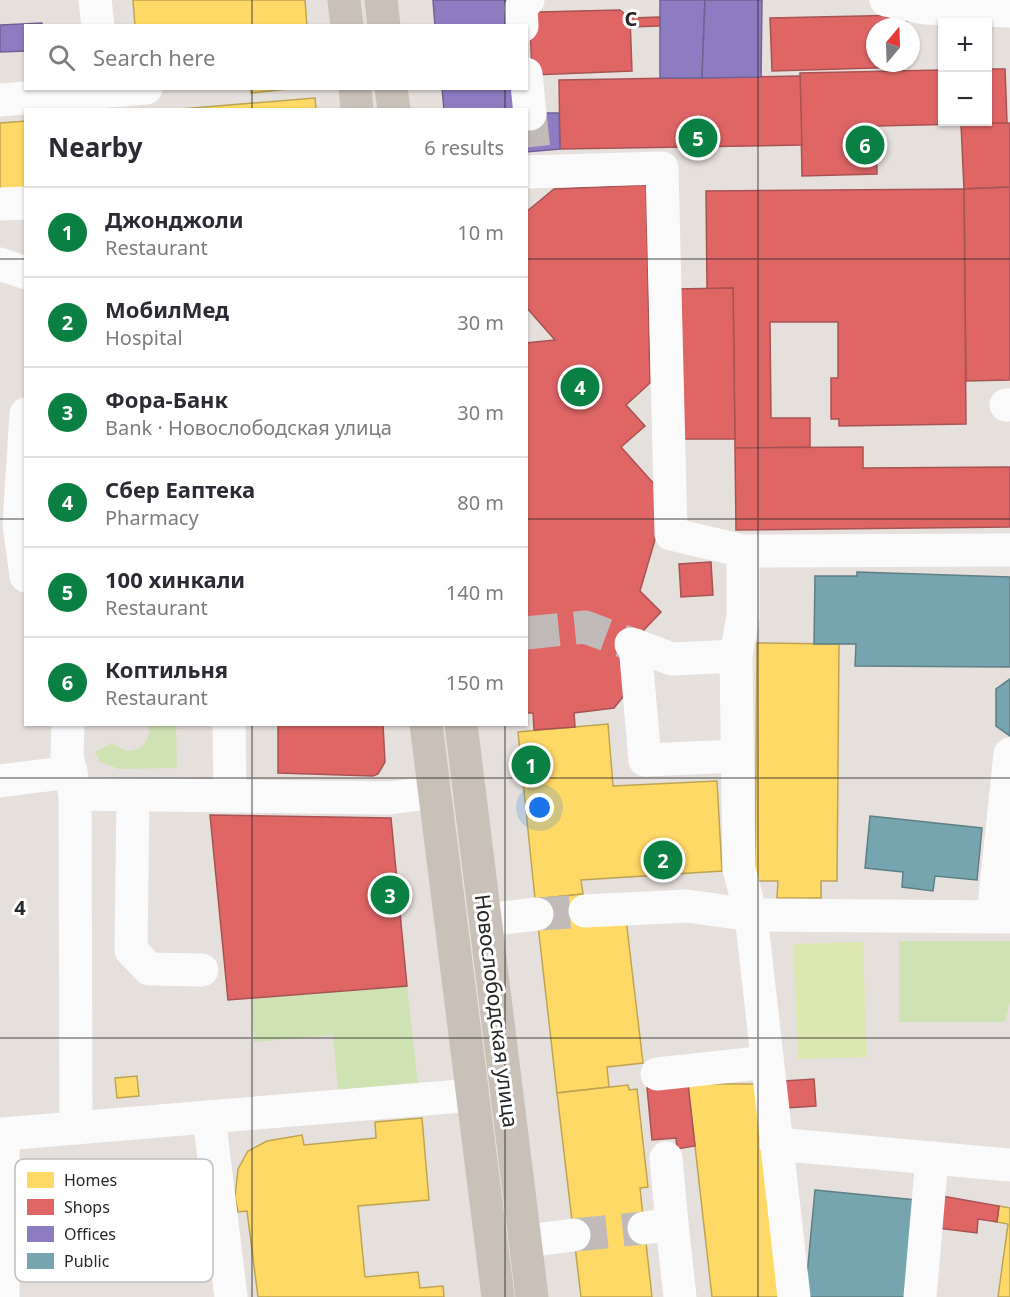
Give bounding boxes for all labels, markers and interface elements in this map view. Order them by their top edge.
text: C [625,5,638,32]
north arrow [866,18,920,72]
map controls [938,18,992,126]
button: + [938,18,992,72]
search box [24,24,528,90]
icon: search [45,41,78,74]
text: Search here [93,42,215,72]
button: − [938,72,992,126]
pin: 5 [678,116,718,160]
pin: 6 [846,122,884,168]
text: Nearby [48,129,143,165]
text: 6 results [424,134,504,161]
text: Джонджоли [105,204,244,234]
text: 1 [62,219,73,246]
text: 10 m [457,219,504,246]
text: Restaurant [105,234,208,261]
text: МобилМед [105,294,229,324]
text: 2 [62,309,73,336]
text: 30 m [457,309,504,336]
text: Hospital [105,324,183,351]
pin: 4 [560,364,600,410]
text: Фора-Банк [105,384,228,414]
text: 3 [62,399,73,426]
text: 30 m [457,399,504,426]
text: Bank · Новослободская улица [105,414,392,441]
text: Сбер Еаптека [105,474,255,504]
text: 4 [62,489,73,516]
text: 80 m [457,489,504,516]
text: Pharmacy [105,504,199,531]
text: 100 хинкали [105,564,245,594]
text: 5 [62,579,73,606]
text: 140 m [446,579,504,606]
text: Restaurant [105,594,208,621]
text: Коптильня [105,654,228,684]
text: 6 [62,669,73,696]
text: 150 m [446,669,504,696]
text: Restaurant [105,684,208,711]
pin: 1 [512,742,550,788]
your location [525,793,554,822]
pin: 2 [644,838,682,882]
pin: 3 [370,872,410,918]
street label: Новослободская улица [469,893,525,1129]
text: 4 [14,894,26,921]
legend [15,1159,213,1282]
text: Homes [64,1169,117,1191]
text: Shops [64,1196,110,1218]
text: Offices [64,1223,116,1245]
text: Public [64,1250,110,1272]

